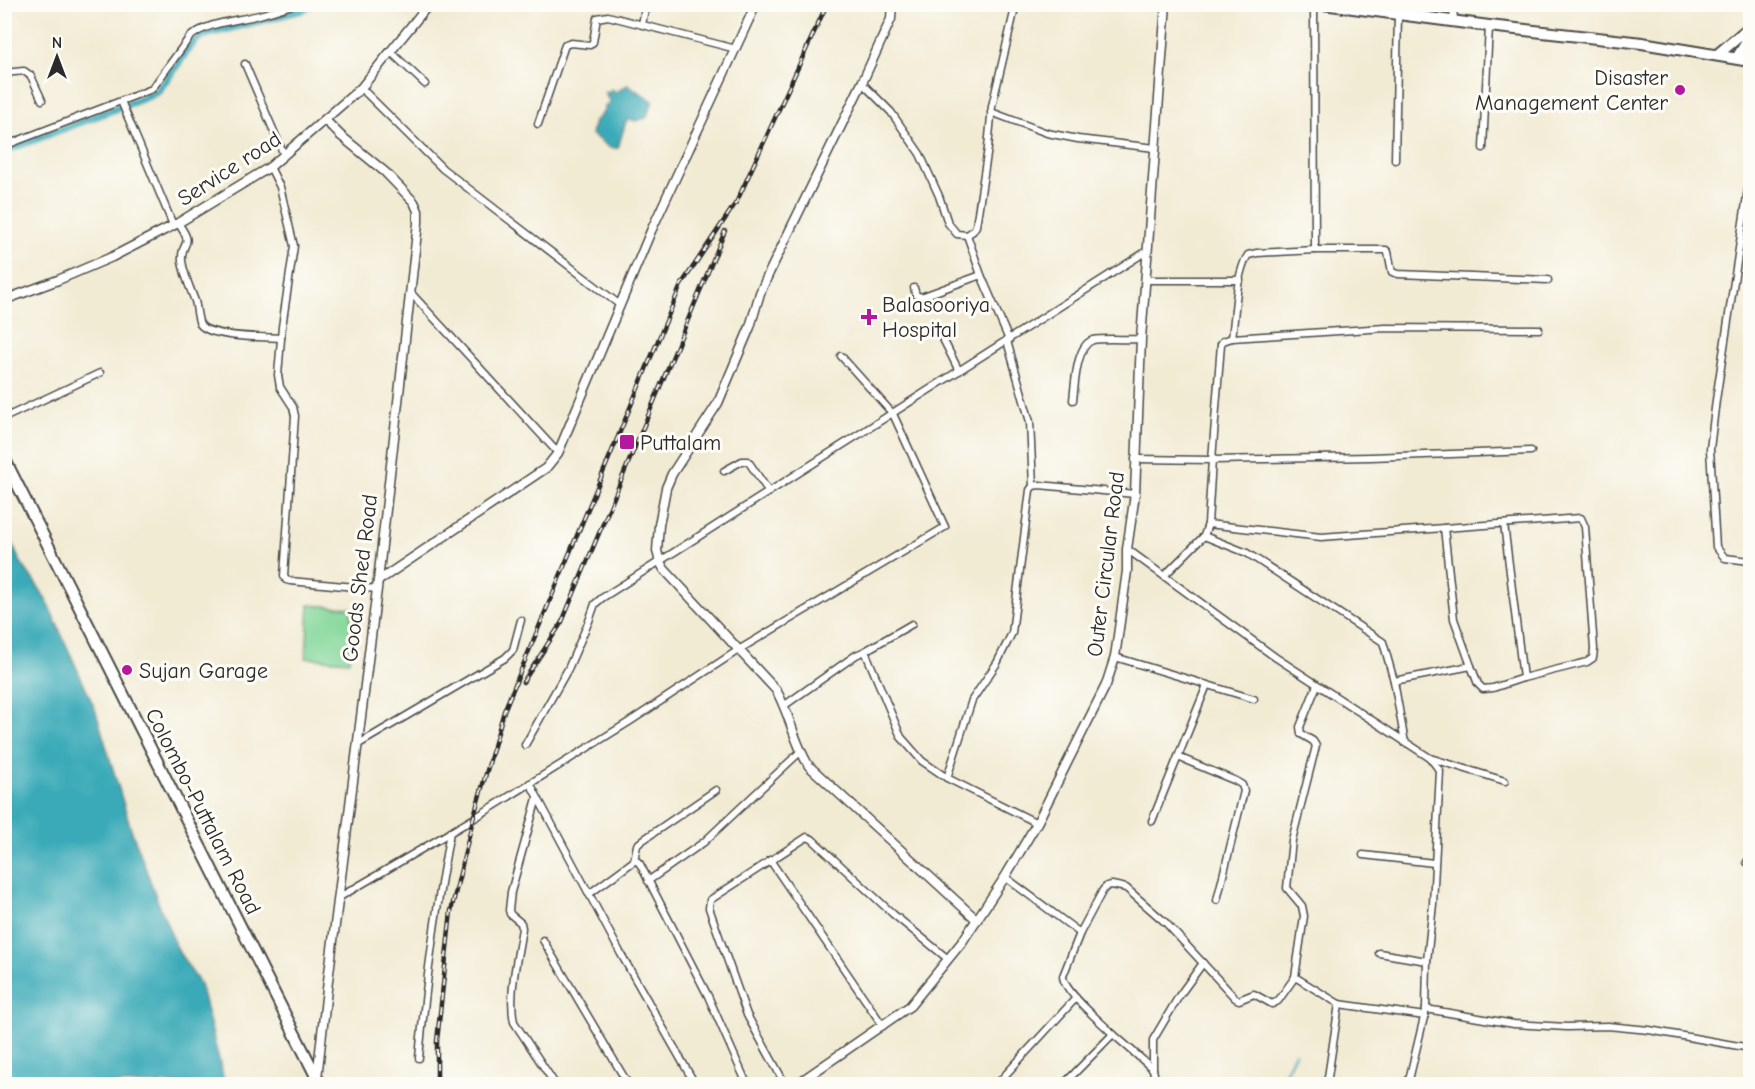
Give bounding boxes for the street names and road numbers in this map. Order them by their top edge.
street label: Service road [173,126,286,212]
street label: Outer Circular Road [1082,470,1130,658]
street label: Goods Shed Road [337,493,383,663]
street label: Colombo-Puttalam Road [140,704,266,919]

